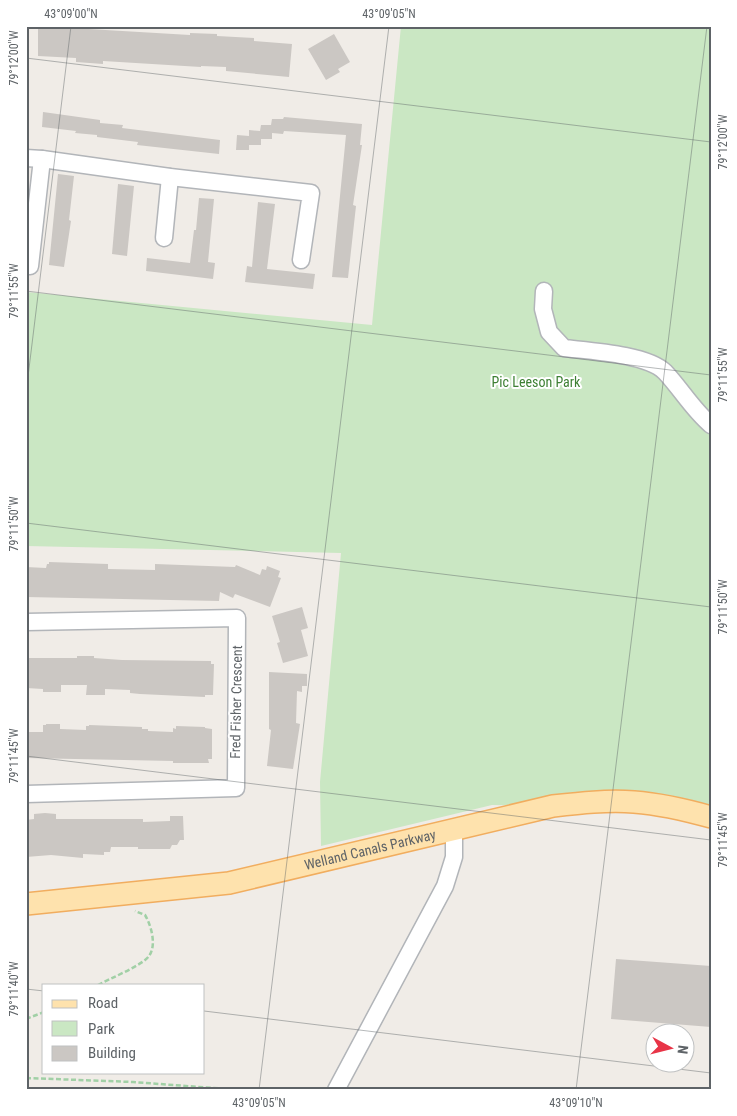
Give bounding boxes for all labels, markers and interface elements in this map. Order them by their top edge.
text: 43°09'00"N [44,7,98,21]
text: 43°09'05"N [362,7,416,21]
text: 79°12'00"W [7,30,21,86]
text: 79°12'00"W [716,114,730,170]
text: 79°11'55"W [7,263,21,319]
text: 79°11'55"W [716,347,730,403]
park label: Pic Leeson Park [492,374,581,390]
text: 79°11'50"W [7,496,21,552]
text: 79°11'50"W [716,579,730,635]
street label: Fred Fisher Crescent [227,645,245,759]
text: 79°11'45"W [7,728,21,784]
text: 79°11'45"W [716,812,730,868]
street label: Welland Canals Parkway [303,826,437,873]
text: 79°11'40"W [7,961,21,1017]
legend [42,984,205,1074]
text: Road [88,994,118,1012]
text: Park [88,1020,115,1038]
north arrow [644,1024,694,1074]
text: Building [88,1044,136,1062]
text: N [674,1044,691,1055]
text: 43°09'05"N [232,1096,286,1110]
text: 43°09'10"N [549,1096,603,1110]

